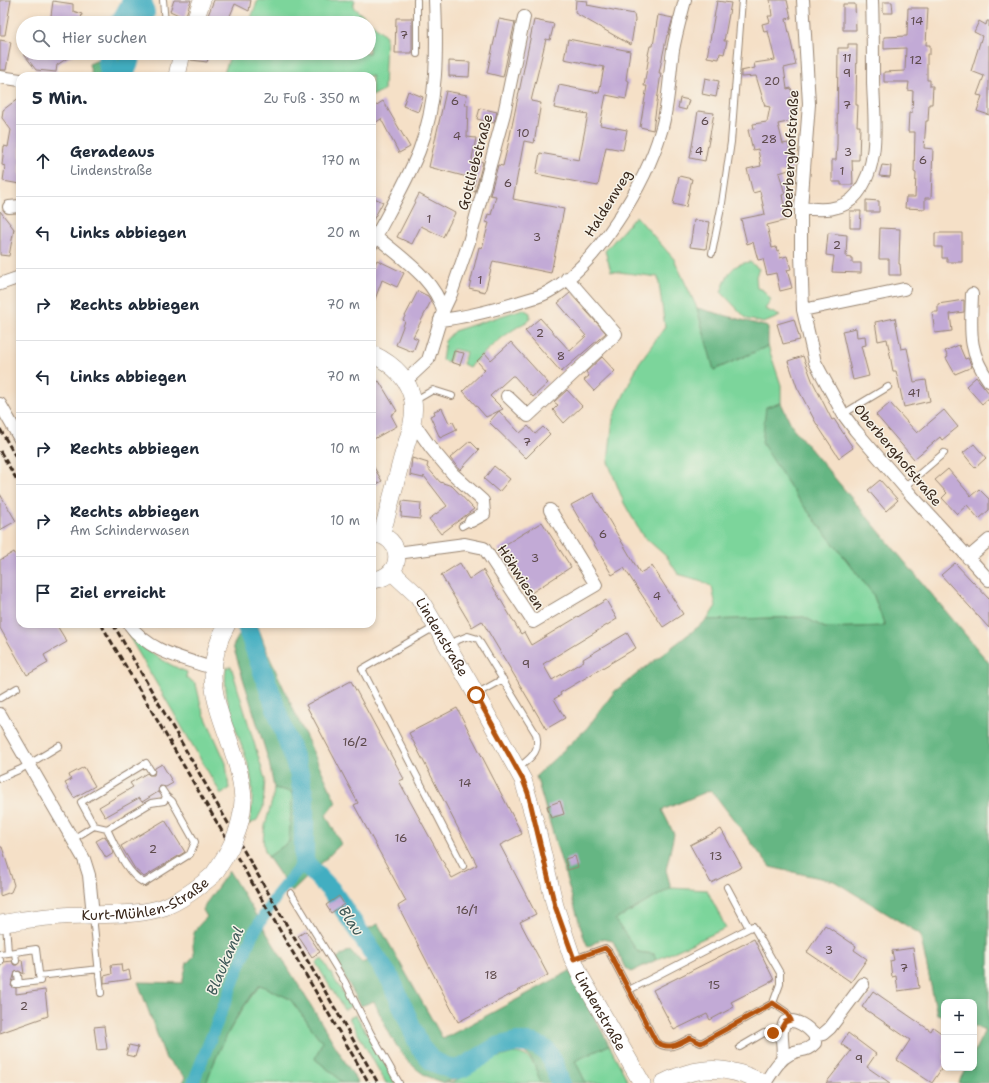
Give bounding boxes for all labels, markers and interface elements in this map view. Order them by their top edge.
house number: 14 [911,13,923,29]
search box [16,16,376,60]
icon: search [30,27,52,49]
house number: 7 [400,27,408,43]
text: Hier suchen [62,28,147,48]
house number: 11 [842,50,852,66]
house number: 12 [910,52,922,68]
house number: 9 [843,65,851,81]
house number: 20 [764,73,780,89]
text: 5 Min. [32,87,87,109]
street label: Oberberghofstraße [778,89,802,219]
text: Zu Fuß · 350 m [264,90,360,107]
house number: 6 [451,93,459,109]
house number: 7 [843,97,851,113]
street label: Gottliebstraße [454,112,496,212]
house number: 6 [701,113,709,129]
house number: 10 [516,125,530,141]
house number: 4 [453,128,461,144]
house number: 28 [761,131,777,147]
text: Geradeaus [70,142,155,162]
house number: 4 [695,143,703,159]
house number: 3 [844,144,852,160]
icon: ahead [32,150,54,172]
text: 170 m [322,152,360,169]
house number: 6 [919,152,927,168]
text: Lindenstraße [70,162,152,179]
house number: 1 [839,163,845,179]
street label: Haldenweg [580,166,636,240]
house number: 6 [504,175,512,191]
house number: 1 [426,211,432,227]
icon: left [32,222,54,244]
text: Links abbiegen [70,223,186,243]
text: 20 m [327,224,360,241]
house number: 3 [533,229,541,245]
house number: 2 [833,237,841,253]
house number: 1 [477,272,483,288]
icon: right [32,294,54,316]
text: Rechts abbiegen [70,295,199,315]
text: 70 m [326,296,360,313]
house number: 2 [536,325,544,341]
house number: 8 [557,348,565,364]
icon: left [32,366,54,388]
text: Links abbiegen [70,367,186,387]
text: 70 m [326,368,360,385]
house number: 41 [908,385,920,401]
street label: Oberberghofstraße [850,400,946,510]
house number: 7 [523,434,531,450]
icon: right [32,438,54,460]
text: Rechts abbiegen [70,439,199,459]
text: 10 m [330,440,360,457]
text: Rechts abbiegen [70,502,199,522]
icon: right [32,510,54,532]
text: 10 m [330,512,360,529]
text: Am Schinderwasen [70,522,190,539]
house number: 6 [599,526,607,542]
street label: Höhwiesen [493,541,549,613]
house number: 3 [531,550,539,566]
icon: arrive [32,582,54,604]
text: Ziel erreicht [70,583,166,603]
house number: 4 [653,588,661,604]
street label: Lindenstraße [412,594,473,680]
house number: 9 [522,656,530,672]
route start [467,686,485,704]
house number: 16/2 [342,734,368,750]
house number: 14 [459,775,471,791]
house number: 16 [394,830,408,846]
house number: 2 [149,841,157,857]
house number: 13 [710,848,722,864]
street label: Kurt-Mühlen-Straße [81,873,213,924]
water label: Blau [334,902,368,940]
house number: 16/1 [456,902,478,918]
water label: Blaukanal [202,923,248,998]
house number: 3 [825,942,833,958]
house number: 7 [900,960,908,976]
house number: 18 [484,967,498,983]
street label: Lindenstraße [571,968,630,1054]
house number: 15 [708,977,720,993]
house number: 2 [20,998,28,1014]
map controls [941,999,977,1071]
button: + [941,999,977,1035]
route end [764,1024,782,1042]
button: − [941,1035,977,1071]
house number: 9 [855,1051,863,1067]

